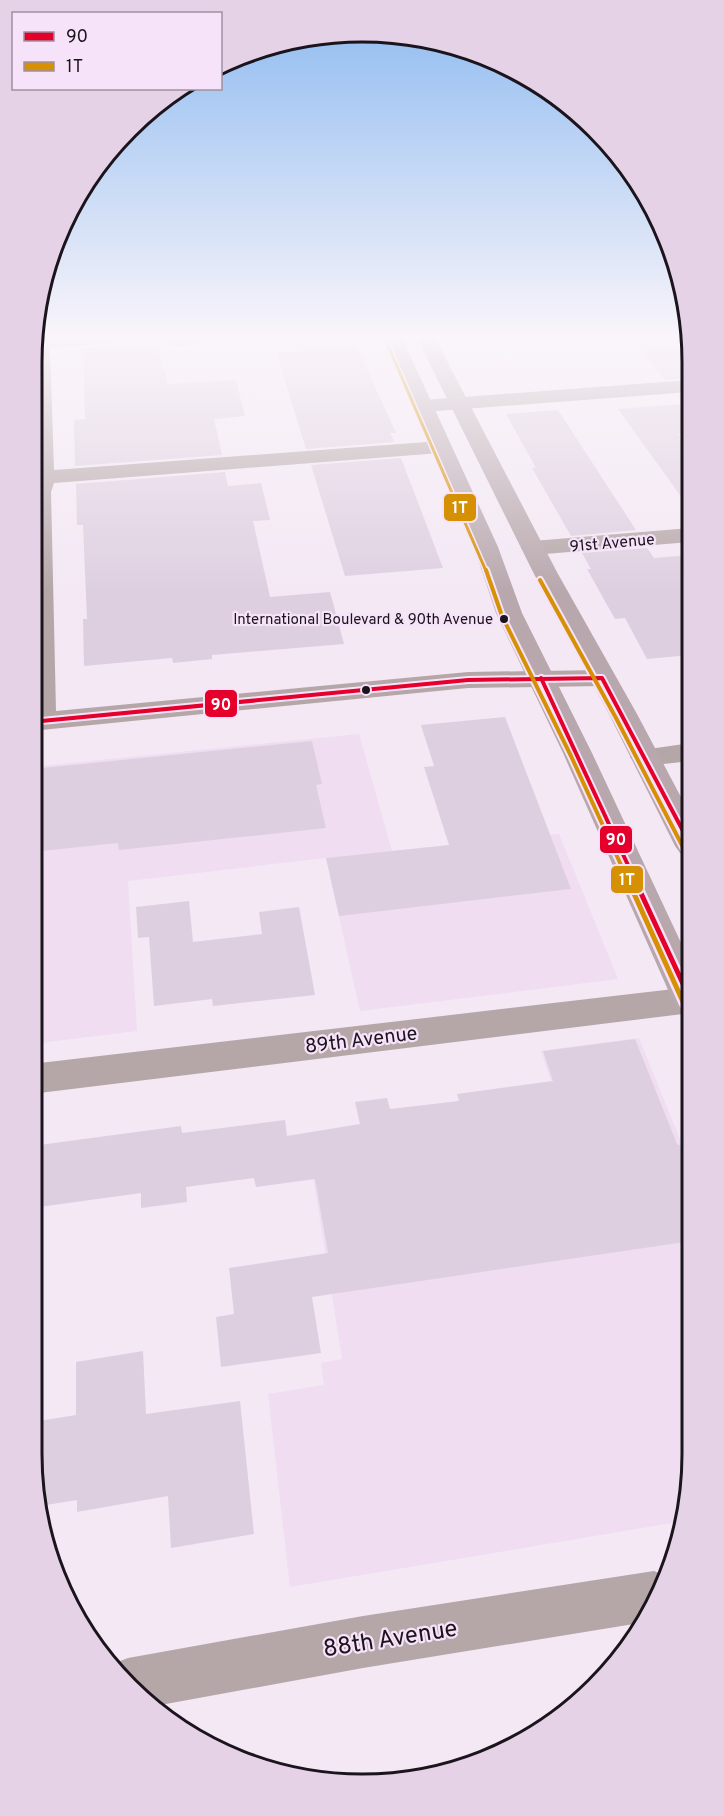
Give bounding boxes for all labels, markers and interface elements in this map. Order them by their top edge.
legend [12,12,222,90]
text: 90 [66,26,88,49]
text: 1T [66,56,83,79]
line badge: 1T [443,493,477,522]
text: 1T [452,499,468,519]
street label: 91st Avenue [569,530,655,558]
place label: International Boulevard & 90th Avenue [233,611,493,630]
marker: International Boulevard & 90th Avenue [498,613,510,625]
unlabelled marker [360,684,372,696]
line badge: 90 [204,689,238,718]
text: 90 [211,696,231,716]
line badge: 90 [599,825,633,854]
text: 90 [606,831,626,851]
line badge: 1T [610,865,644,894]
text: 1T [619,871,635,891]
street label: 89th Avenue [304,1021,419,1061]
street label: 88th Avenue [321,1615,460,1665]

